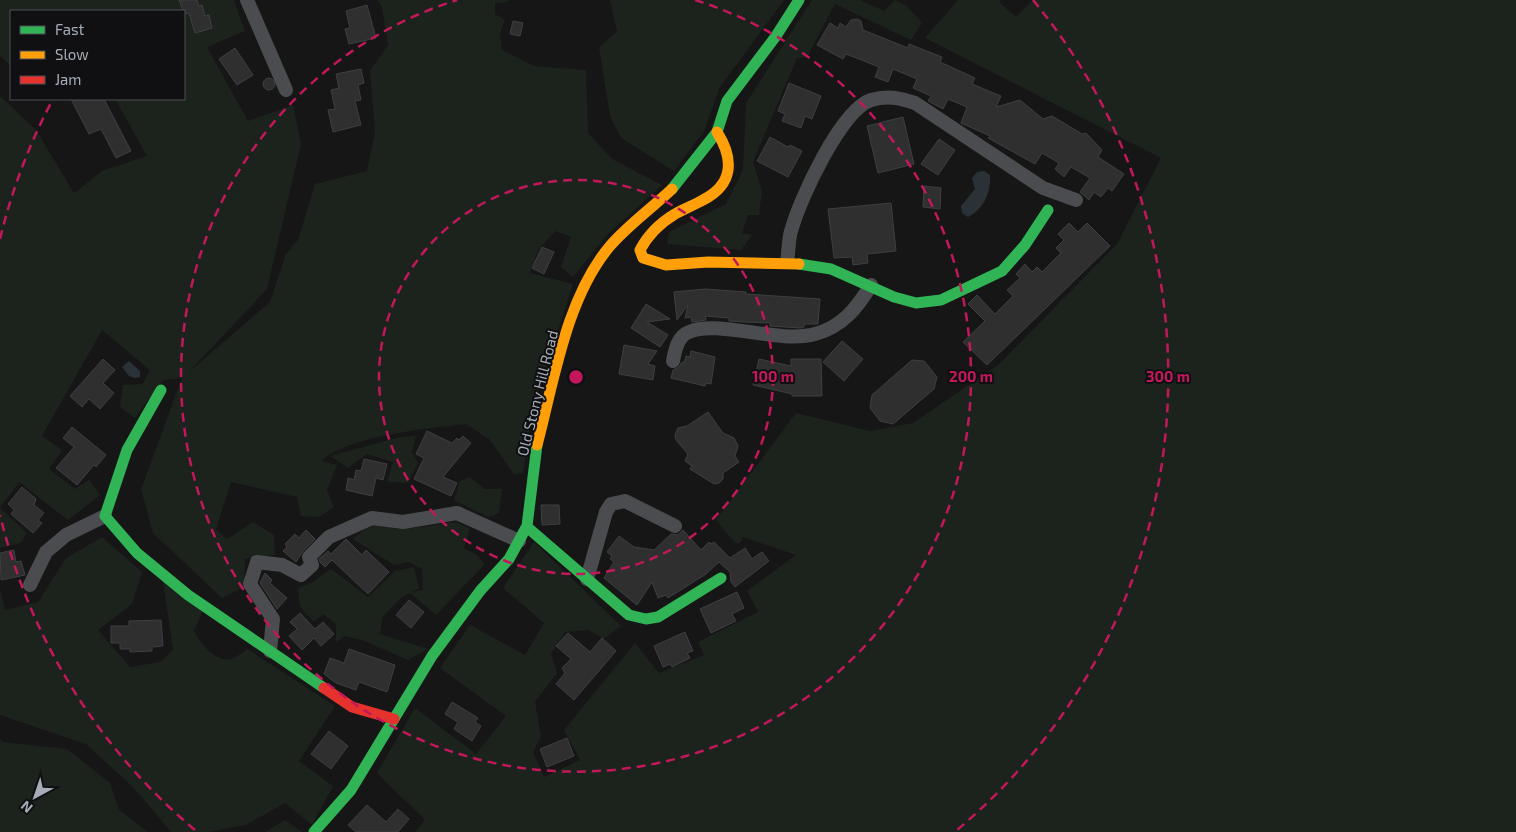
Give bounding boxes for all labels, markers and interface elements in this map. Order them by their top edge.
legend [10,10,185,100]
text: Fast [55,20,85,38]
text: Slow [55,45,89,63]
text: Jam [55,70,81,88]
street label: Old Stony Hill Road [513,328,561,458]
text: 100 m [752,367,794,385]
text: 200 m [949,367,993,385]
text: 300 m [1146,367,1190,385]
centre of rings [567,368,585,386]
north arrow [10,772,60,822]
text: N [17,798,36,817]

